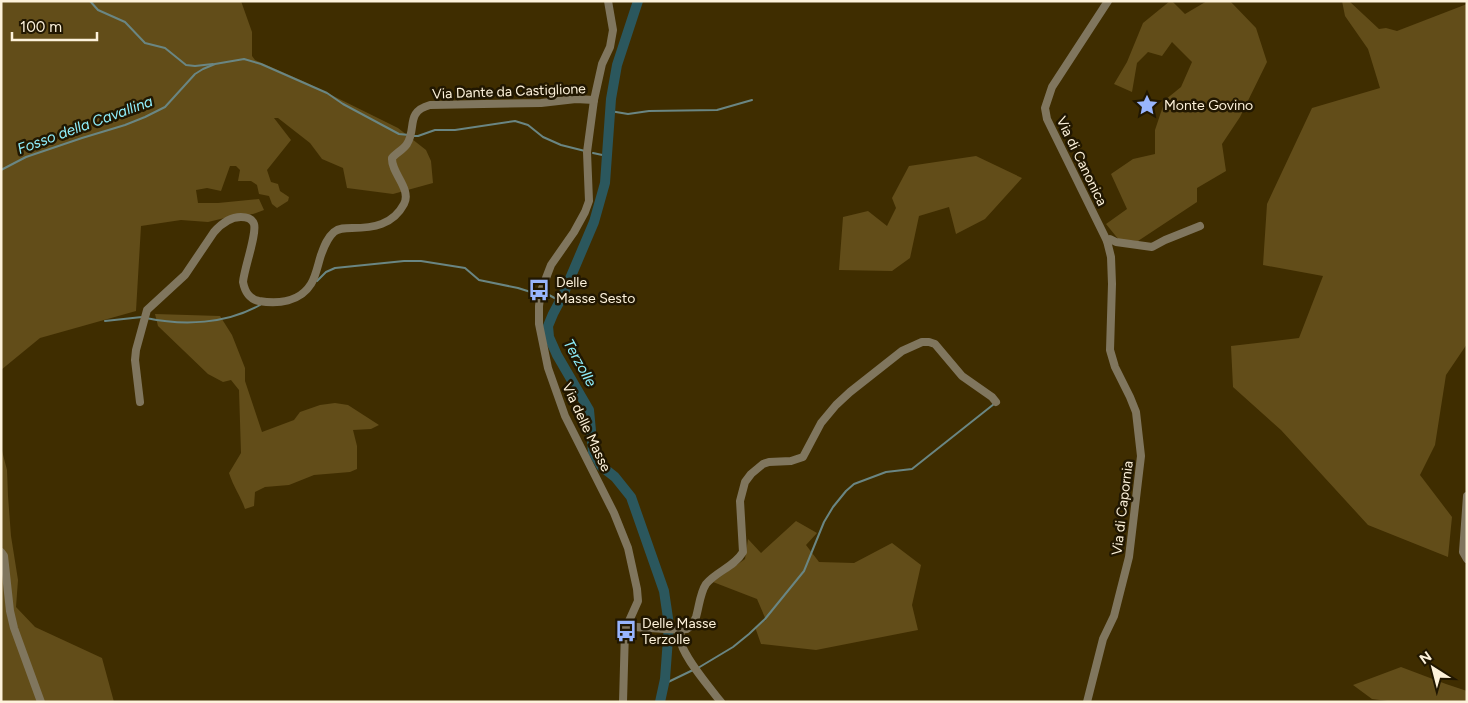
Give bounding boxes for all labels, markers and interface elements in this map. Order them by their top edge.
scale bar [12,10,98,42]
text: 100 m [20,18,62,36]
street label: Via Dante da Castiglione [432,80,586,103]
water label: Fosso della Cavallina [15,92,155,158]
place icon: Monte Govino [1134,92,1160,118]
place label: Monte Govino [1164,97,1253,114]
street label: Via di Canonica [1053,114,1111,209]
place label: Delle Masse Sesto [556,274,635,307]
bus stop icon: Delle Masse Sesto [526,277,552,303]
water label: Terzolle [560,336,600,390]
street label: Via delle Masse [558,380,615,475]
street label: Via di Capornia [1108,460,1137,556]
place label: Delle Masse Terzolle [642,615,717,648]
bus stop icon: Delle Masse Terzolle [613,618,639,644]
north arrow [1408,643,1458,693]
text: N [1416,648,1435,668]

